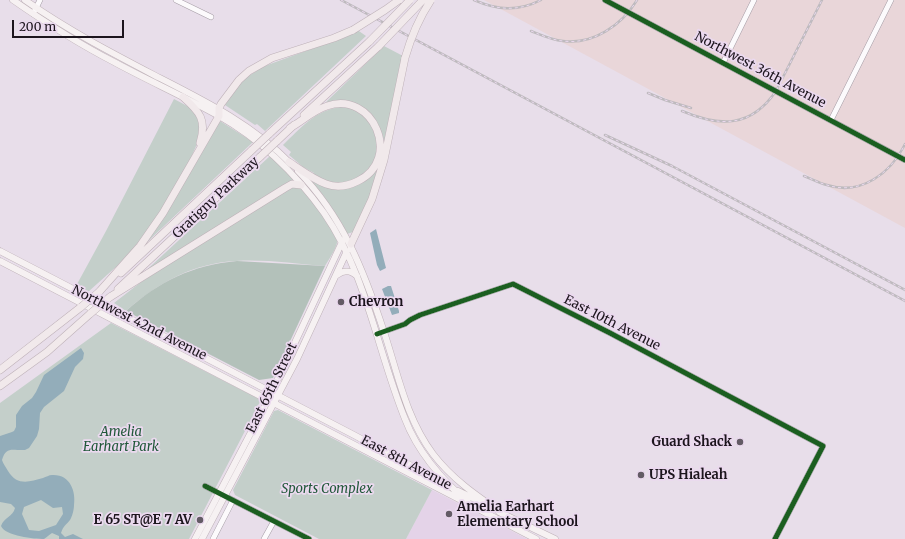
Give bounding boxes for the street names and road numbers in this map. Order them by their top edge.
street label: Northwest 36th Avenue [692,29,828,111]
street label: Gratigny Parkway [170,154,262,242]
street label: Northwest 42nd Avenue [69,282,209,364]
street label: East 10th Avenue [561,292,663,354]
street label: East 65th Street [243,340,301,436]
street label: East 8th Avenue [358,433,454,493]

